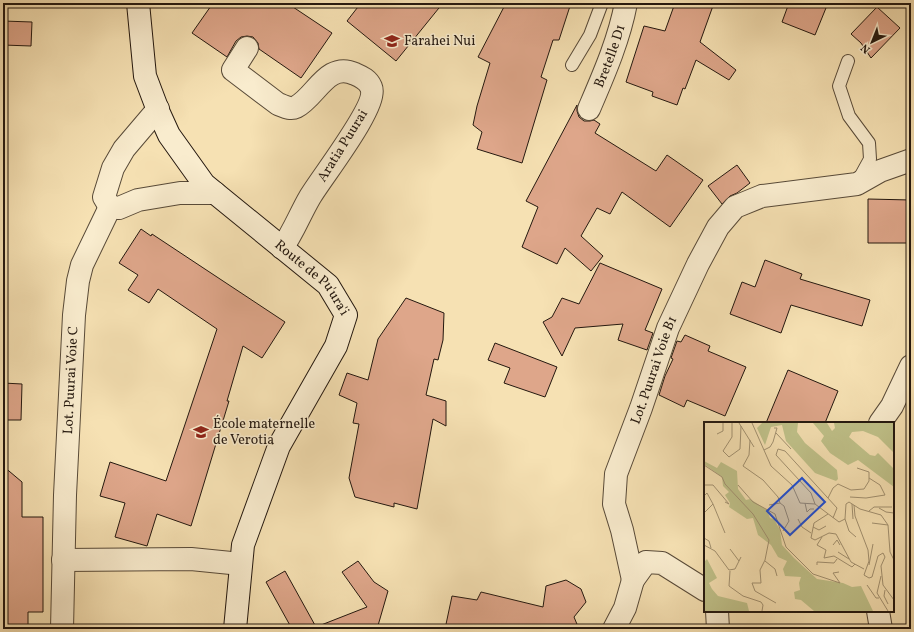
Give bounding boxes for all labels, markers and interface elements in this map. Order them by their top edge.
street label: Bretelle D1 [590,22,630,91]
north arrow [852,22,892,62]
school or university icon: Farahei Nui [383,32,401,50]
place label: Farahei Nui [404,32,475,51]
text: N [858,40,874,56]
street label: Aratia Puurai [313,106,373,186]
street label: Route de Pu'ura'i [270,236,354,319]
street label: Lot. Puurai Voie B1 [626,313,682,427]
street label: Lot. Puurai Voie C [59,326,83,435]
place label: École maternelle de Verotia [213,415,315,450]
inset map [704,422,894,612]
school or university icon: École maternelle de Verotia [192,423,210,441]

